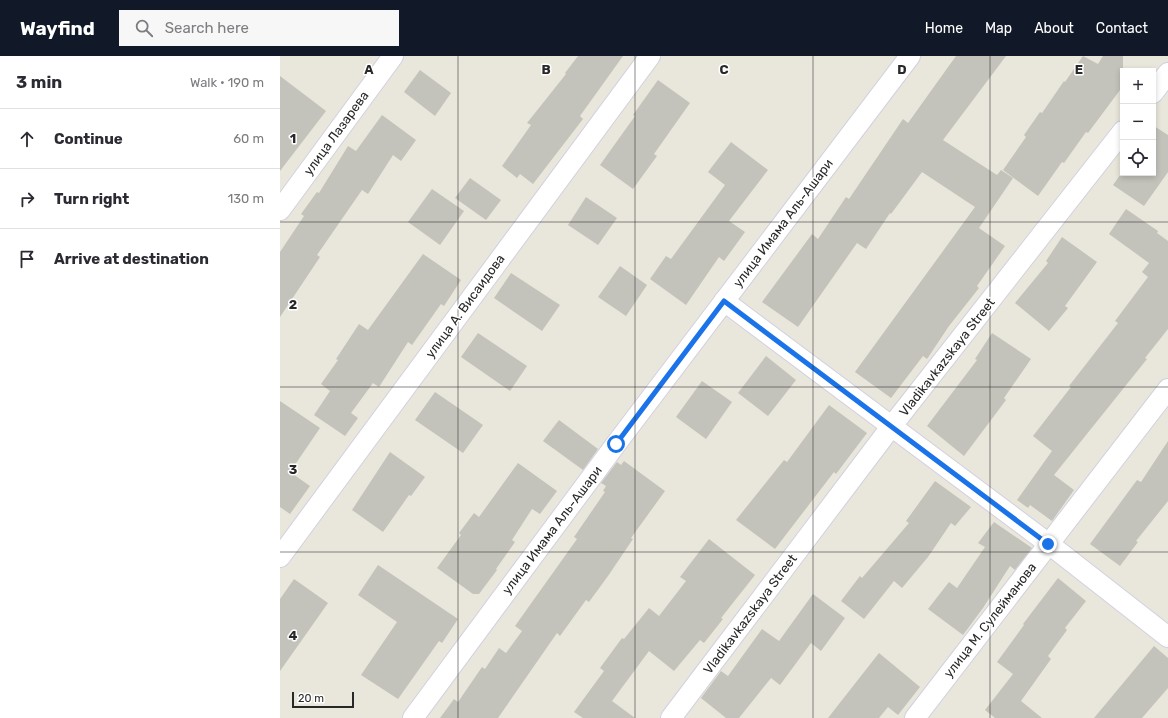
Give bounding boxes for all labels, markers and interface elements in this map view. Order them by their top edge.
search box [119,10,399,46]
text: Wayfind [20,17,95,40]
icon: search [133,17,155,39]
text: Search here [165,19,249,37]
text: Home [925,20,963,37]
text: Map [985,20,1012,37]
text: About [1034,20,1074,37]
text: Contact [1096,20,1148,37]
text: A [364,62,374,77]
text: B [541,62,551,77]
text: C [719,62,729,77]
text: D [897,62,907,77]
text: E [1075,62,1083,77]
map controls [1120,68,1156,176]
button: + [1120,68,1156,104]
text: 3 min [16,72,62,92]
text: Walk · 190 m [190,75,264,90]
street label: улица Лазарева [300,88,372,178]
button: − [1120,104,1156,140]
icon: ahead [16,128,38,150]
text: Continue [54,130,123,148]
text: 60 m [233,131,264,146]
text: 1 [290,131,296,146]
button: locate [1120,140,1156,176]
street label: улица Имама Аль-Ашари [730,156,836,290]
icon: right [16,188,38,210]
text: Turn right [54,190,129,208]
text: 130 m [228,191,264,206]
icon: arrive [16,248,38,270]
text: Arrive at destination [54,250,209,268]
street label: улица А. Висаидова [422,251,508,361]
street label: Vladikavkazskaya Street [896,295,998,419]
text: 2 [289,297,297,312]
route start [607,435,625,453]
text: 3 [289,462,298,477]
street label: улица Имама Аль-Ашари [499,463,605,597]
route end [1039,535,1057,553]
street label: Vladikavkazskaya Street [700,551,800,677]
street label: улица М. Сулейманова [941,560,1039,680]
text: 4 [289,628,298,643]
scale bar [292,690,354,709]
text: 20 m [298,692,324,705]

